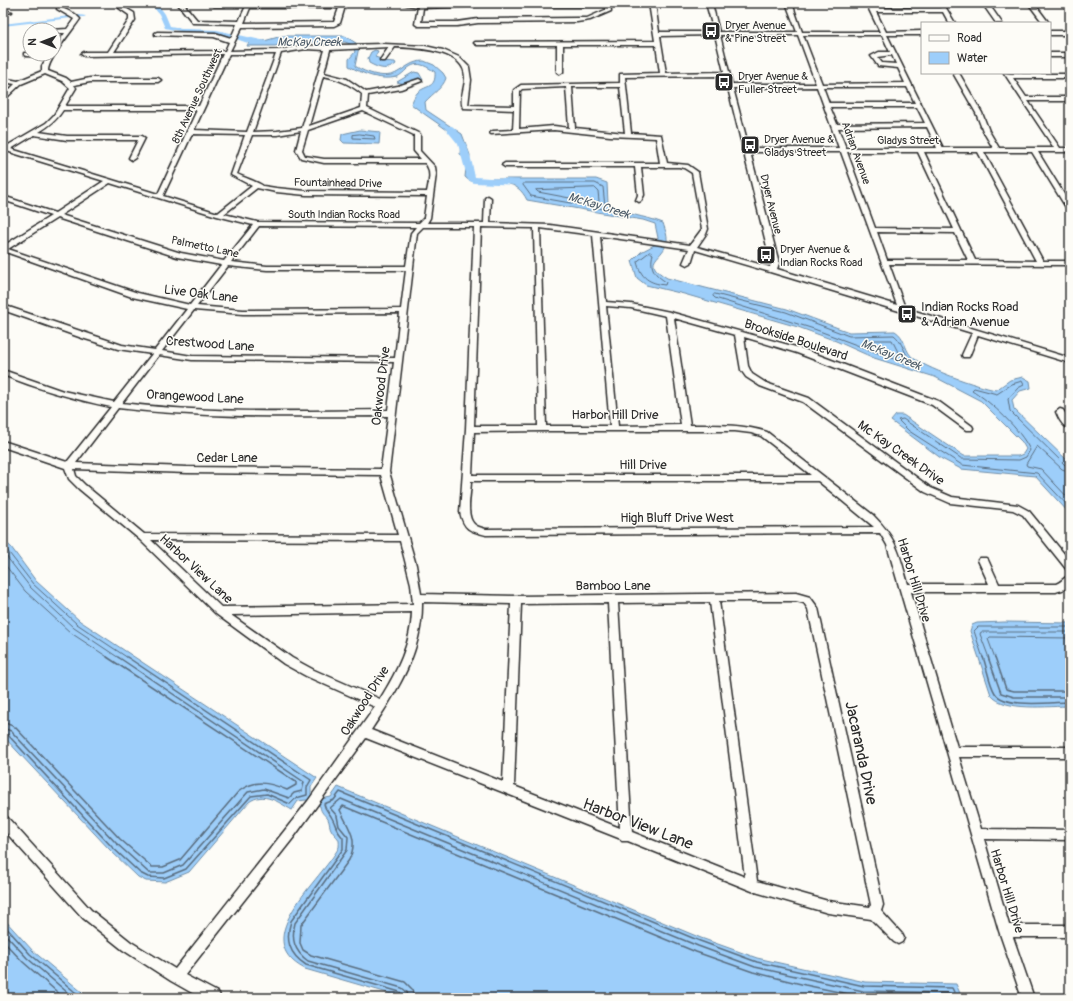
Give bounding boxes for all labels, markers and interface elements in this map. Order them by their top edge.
place label: Dryer Avenue & Pine Street [725,19,787,45]
bus stop icon: Dryer Avenue & Pine Street [700,20,722,42]
north arrow [22,22,62,62]
legend [921,22,1051,74]
text: Road [957,31,982,46]
water label: McKay Creek [277,35,342,50]
text: N [26,38,39,46]
street label: 8th Avenue Southwest [169,46,225,146]
text: Water [957,51,988,66]
place label: Dryer Avenue & Fuller Street [738,70,808,96]
bus stop icon: Dryer Avenue & Fuller Street [713,71,735,93]
street label: Adrian Avenue [839,120,874,187]
place label: Dryer Avenue & Gladys Street [764,133,834,159]
bus stop icon: Dryer Avenue & Gladys Street [739,134,761,156]
street label: Gladys Street [877,134,940,147]
street label: Dryer Avenue [757,173,785,236]
street label: Fountainhead Drive [294,176,383,190]
water label: McKay Creek [566,190,633,223]
street label: South Indian Rocks Road [288,208,400,221]
street label: Palmetto Lane [170,234,240,261]
place label: Dryer Avenue & Indian Rocks Road [780,243,863,269]
bus stop icon: Dryer Avenue & Indian Rocks Road [755,244,777,266]
street label: Live Oak Lane [163,282,239,307]
place label: Indian Rocks Road & Adrian Avenue [921,299,1019,330]
bus stop icon: Indian Rocks Road & Adrian Avenue [896,303,918,325]
street label: Brookside Boulevard [742,316,850,364]
street label: Crestwood Lane [165,333,255,355]
water label: McKay Creek [859,336,924,374]
street label: Oakwood Drive [368,345,394,426]
street label: Orangewood Lane [146,386,245,408]
street label: Harbor Hill Drive [571,407,659,423]
street label: Mc Kay Creek Drive [855,417,948,489]
street label: Cedar Lane [196,450,258,466]
street label: Hill Drive [619,457,667,473]
street label: High Bluff Drive West [620,510,735,526]
street label: Harbor View Lane [156,531,236,608]
street label: Harbor Hill Drive [894,536,935,625]
street label: Bamboo Lane [576,578,651,594]
street label: Oakwood Drive [337,663,393,739]
street label: Jacaranda Drive [840,699,882,807]
street label: Harbor View Lane [580,794,696,854]
street label: Harbor Hill Drive [987,847,1028,936]

